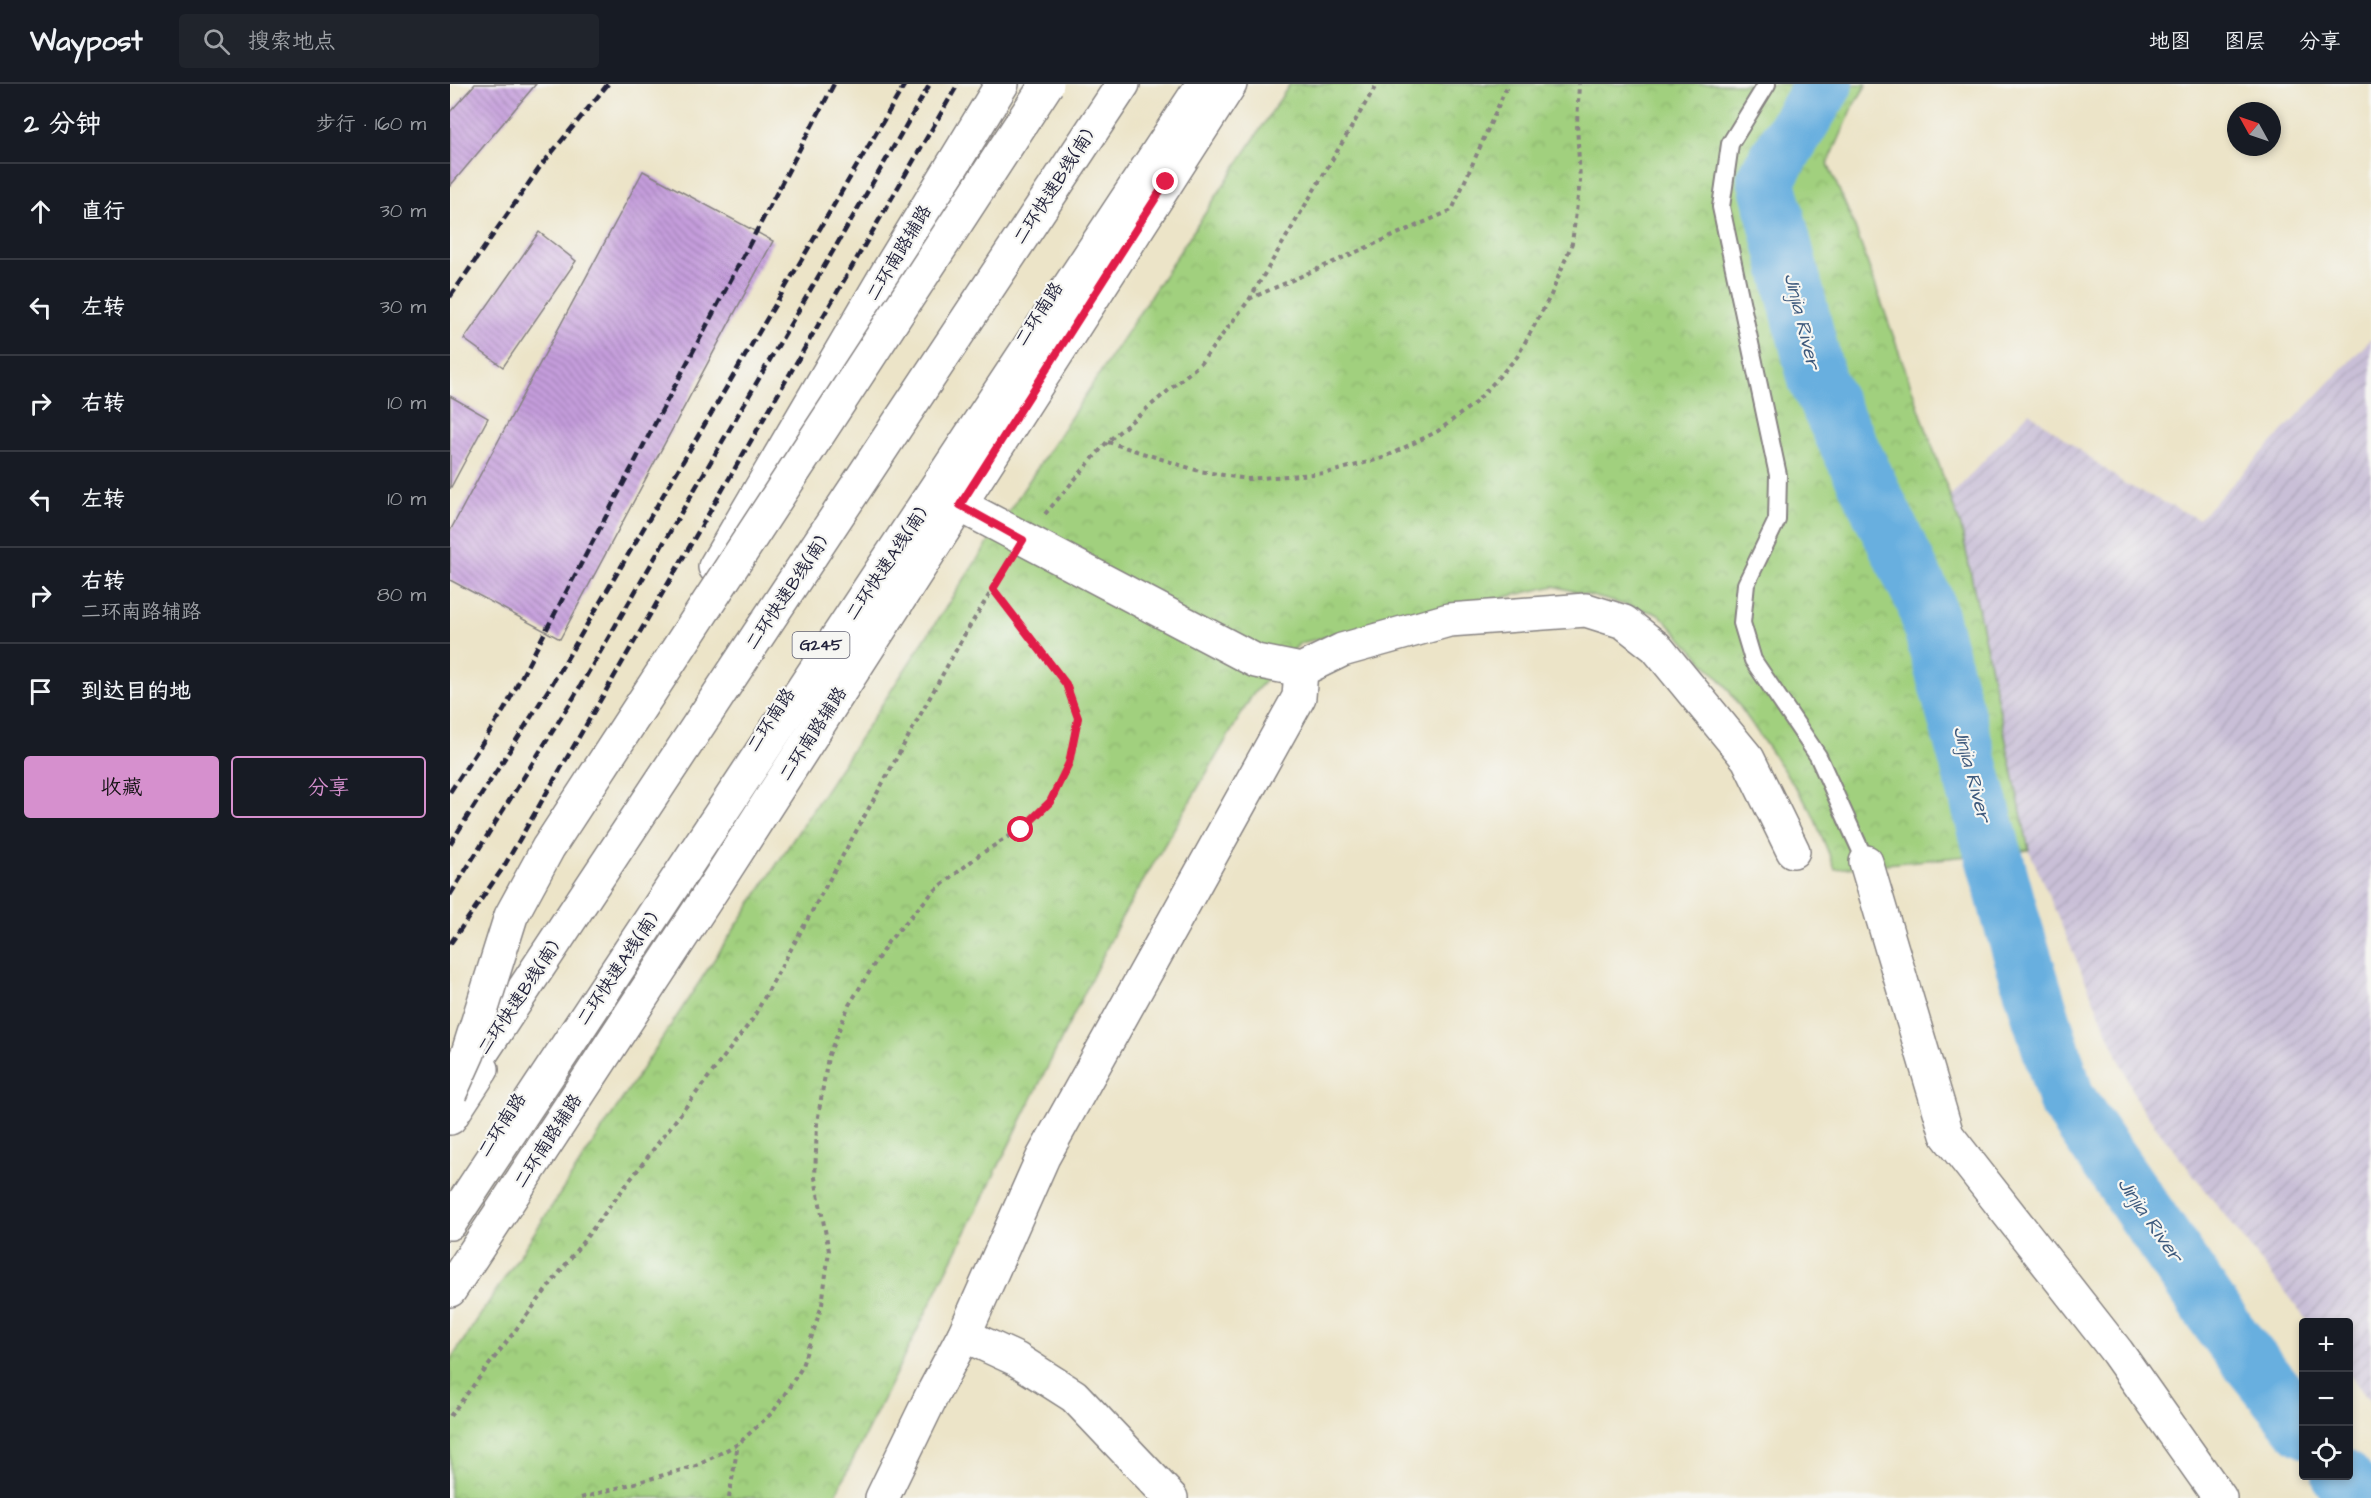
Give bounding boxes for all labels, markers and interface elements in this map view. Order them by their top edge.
search box [179,14,599,68]
text: Waypost [30,22,143,61]
icon: search [200,25,233,58]
text: 搜索地点 [248,26,336,57]
text: 地图 [2149,27,2191,56]
text: 图层 [2224,27,2266,56]
text: 分享 [2299,27,2341,56]
north arrow [2227,102,2281,156]
text: 2 分钟 [24,106,101,142]
text: 步行 · 160 m [316,110,426,138]
street label: 二环快速B线(南) [1007,125,1101,249]
route end [1152,168,1178,194]
icon: ahead [24,195,57,228]
text: 直行 [81,196,125,227]
text: 30 m [380,197,426,225]
street label: 二环南路辅路 [860,200,938,306]
water label: Jinjia River [1777,270,1828,374]
street label: 二环南路 [1009,277,1069,351]
icon: left [24,291,57,324]
text: 左转 [81,292,125,323]
text: 30 m [380,293,426,321]
icon: right [24,387,57,420]
text: 右转 [81,388,125,419]
text: 10 m [387,389,426,417]
icon: left [24,483,57,516]
text: 左转 [81,484,125,515]
text: 10 m [387,485,426,513]
street label: 二环快速A线(南) [840,503,934,625]
street label: 二环快速B线(南) [740,531,834,655]
text: 右转 [81,566,125,597]
icon: right [24,579,57,612]
text: 80 m [377,581,426,609]
text: 二环南路辅路 [81,598,201,626]
road number: G245 [792,632,850,658]
icon: arrive [24,675,57,708]
text: 到达目的地 [81,676,191,707]
street label: 二环南路辅路 [773,682,853,786]
street label: 二环南路 [741,683,801,757]
water label: Jinjia River [1946,723,1999,827]
button: 收藏 [24,756,219,818]
button: 分享 [231,756,426,818]
route start [1007,816,1033,842]
street label: 二环快速A线(南) [571,908,665,1030]
street label: 二环快速B线(南) [472,936,566,1060]
street label: 二环南路 [472,1088,532,1162]
street label: 二环南路辅路 [508,1089,588,1193]
water label: Jinjia River [2110,1172,2191,1270]
map controls [2299,1318,2353,1480]
button: + [2299,1318,2353,1372]
button: − [2299,1372,2353,1426]
button: locate [2299,1426,2353,1480]

